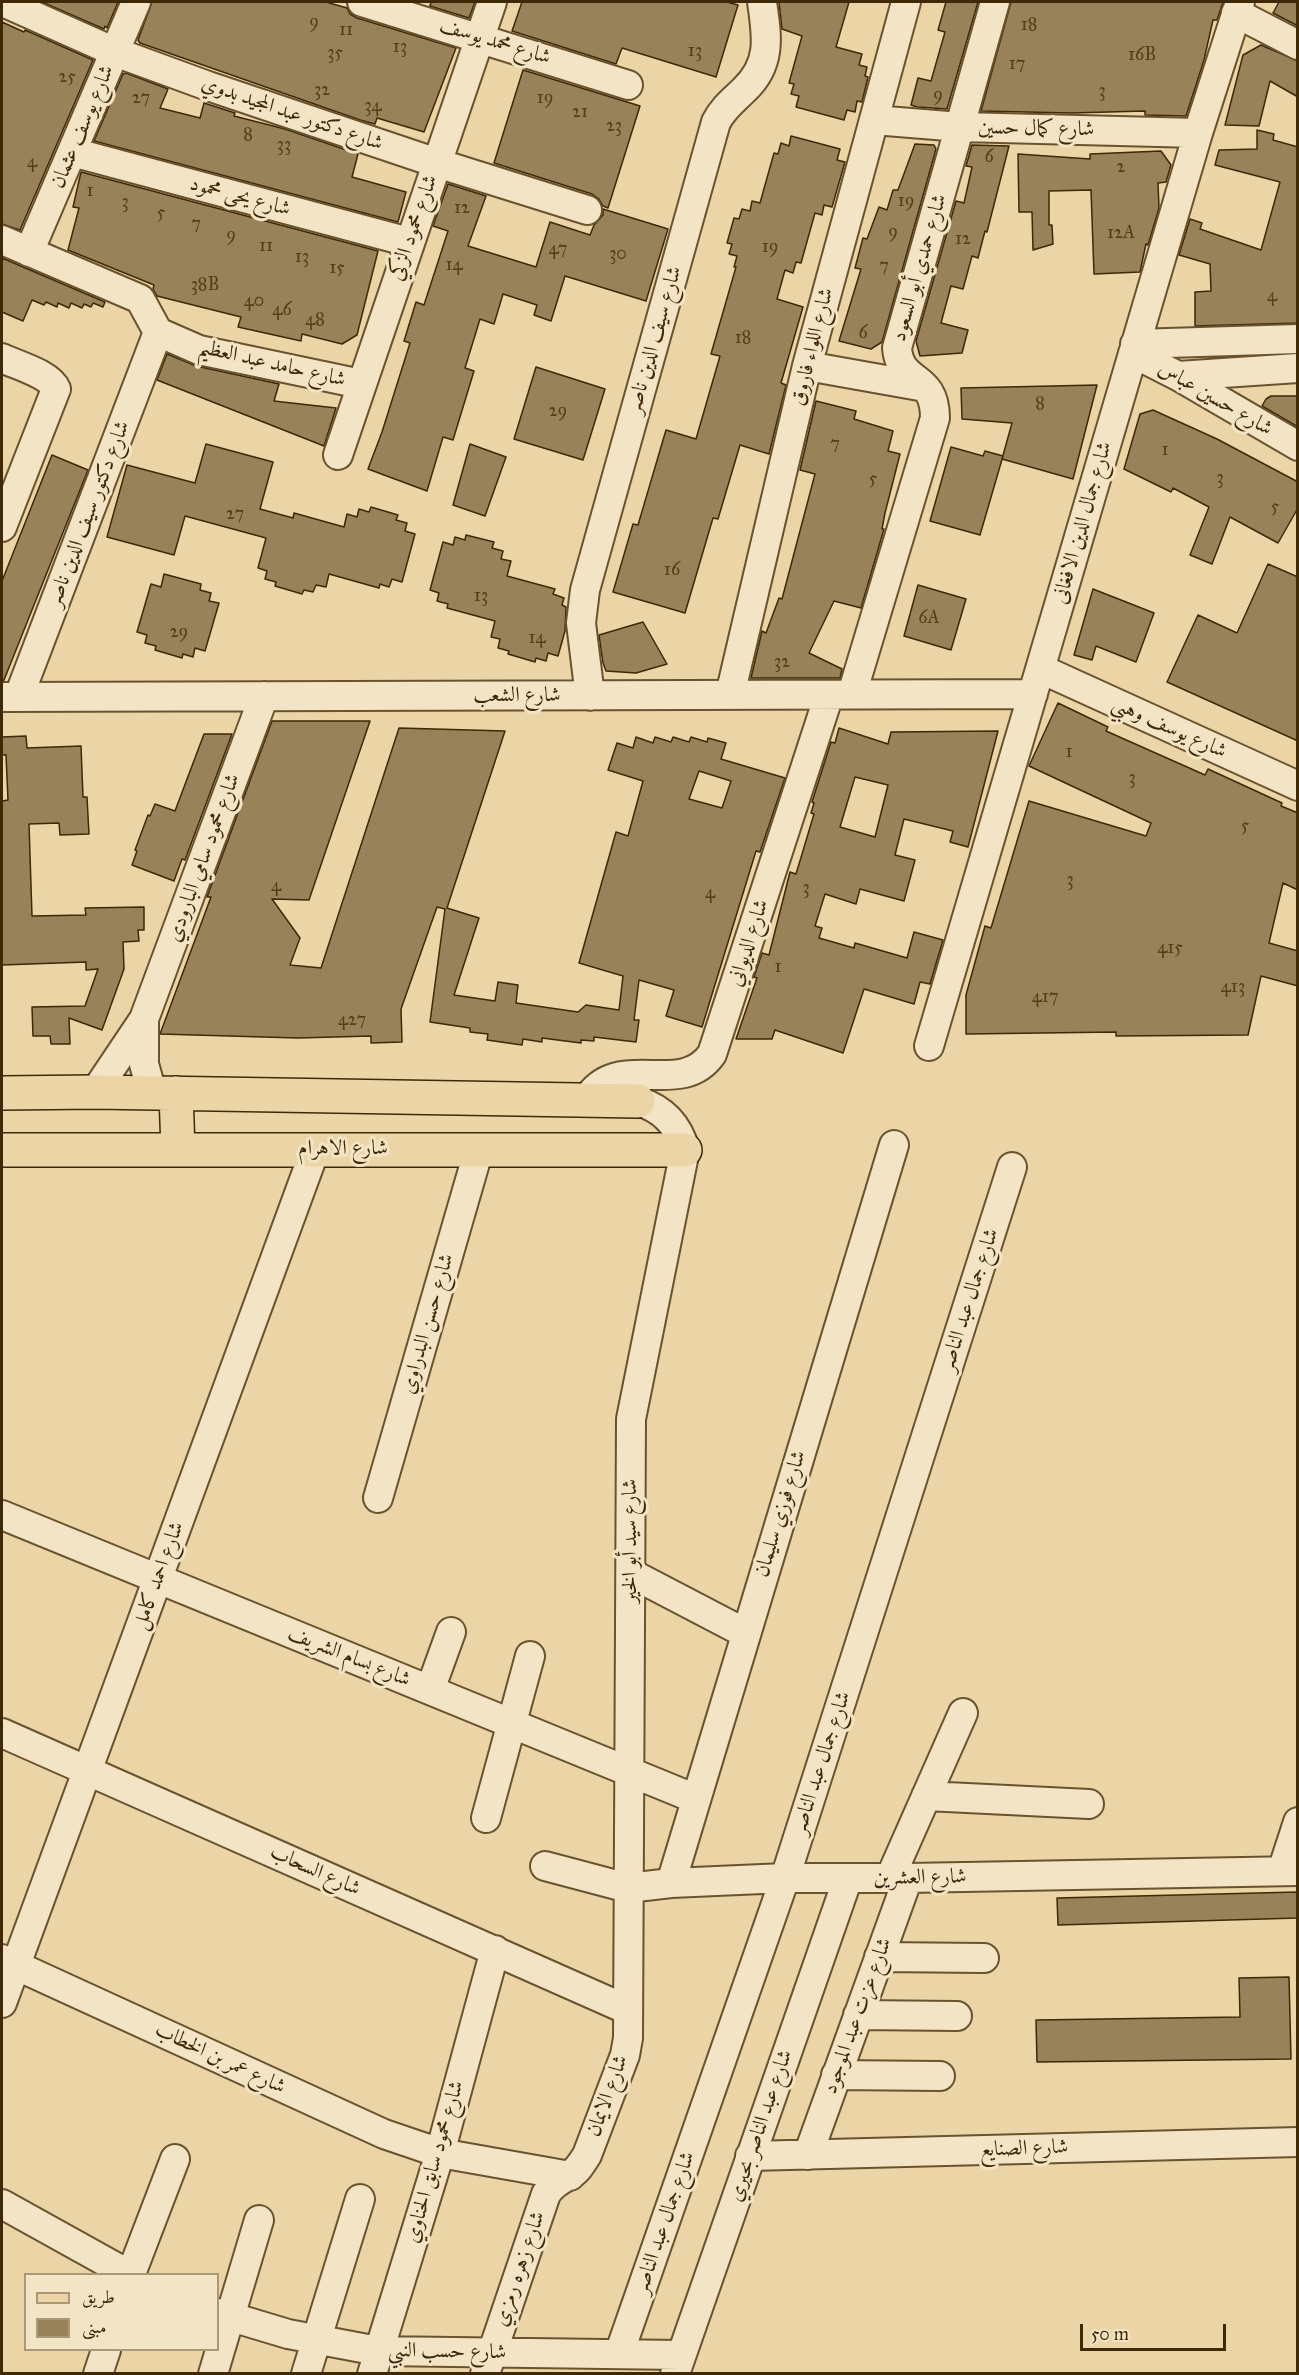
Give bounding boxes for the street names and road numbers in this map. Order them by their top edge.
street label: شارع محمد يوسف [436,13,554,71]
street label: شارع يوسف عثمان [46,62,120,192]
street label: شارع دكتور عبد المجيد بدوي [198,71,386,157]
street label: شارع كمال حسين [978,115,1094,143]
street label: شارع يحى محمود [187,171,293,223]
street label: شارع محمود الزكي [384,172,444,284]
street label: شارع حمدي أبو السعود [887,191,953,345]
street label: شارع سيف الدين ناصر [622,263,688,417]
street label: شارع اللواء فاروق [786,285,840,409]
street label: شارع حامد عبد العظيم [196,335,348,393]
street label: شارع حسين عباس [1153,356,1277,442]
street label: شارع دكتور سيف الدين ناصر [42,418,136,610]
street label: شارع جمال الدين الافغانى [1048,439,1118,607]
street label: شارع الشعب [473,683,561,709]
street label: شارع يوسف وهبي [1108,691,1230,765]
street label: شارع محمود سامي البارودي [162,770,246,946]
street label: شارع الديواني [723,896,775,990]
street label: شارع الاهرام [298,1136,388,1162]
street label: شارع جمال عبد الناصر [935,1225,1005,1375]
street label: شارع حسن البدراوي [396,1251,460,1397]
street label: شارع فوزي سليمان [750,1448,812,1580]
street label: شارع سيد أبو الخير [618,1479,644,1603]
street label: شارع احمد كامل [128,1518,190,1634]
street label: شارع بسام الشريف [284,1621,414,1693]
street label: شارع جمال عبد الناصر [787,1688,857,1838]
street label: شارع السحاب [266,1840,364,1902]
street label: شارع العشرين [873,1865,967,1891]
street label: شارع عزت عبد الموجود [818,1935,898,2097]
street label: شارع عمر بن الخطاب [151,2018,289,2100]
street label: شارع عبد الناصر بحيري [723,2047,799,2205]
street label: شارع الايمان [582,2052,634,2140]
street label: شارع محمود سابق الحناوي [400,2078,470,2246]
street label: شارع الصنايع [979,2135,1069,2163]
street label: شارع جمال عبد الناصر [629,2149,701,2297]
street label: شارع زهره رمزي [489,2208,551,2330]
street label: شارع حسب النبي [388,2338,506,2366]

